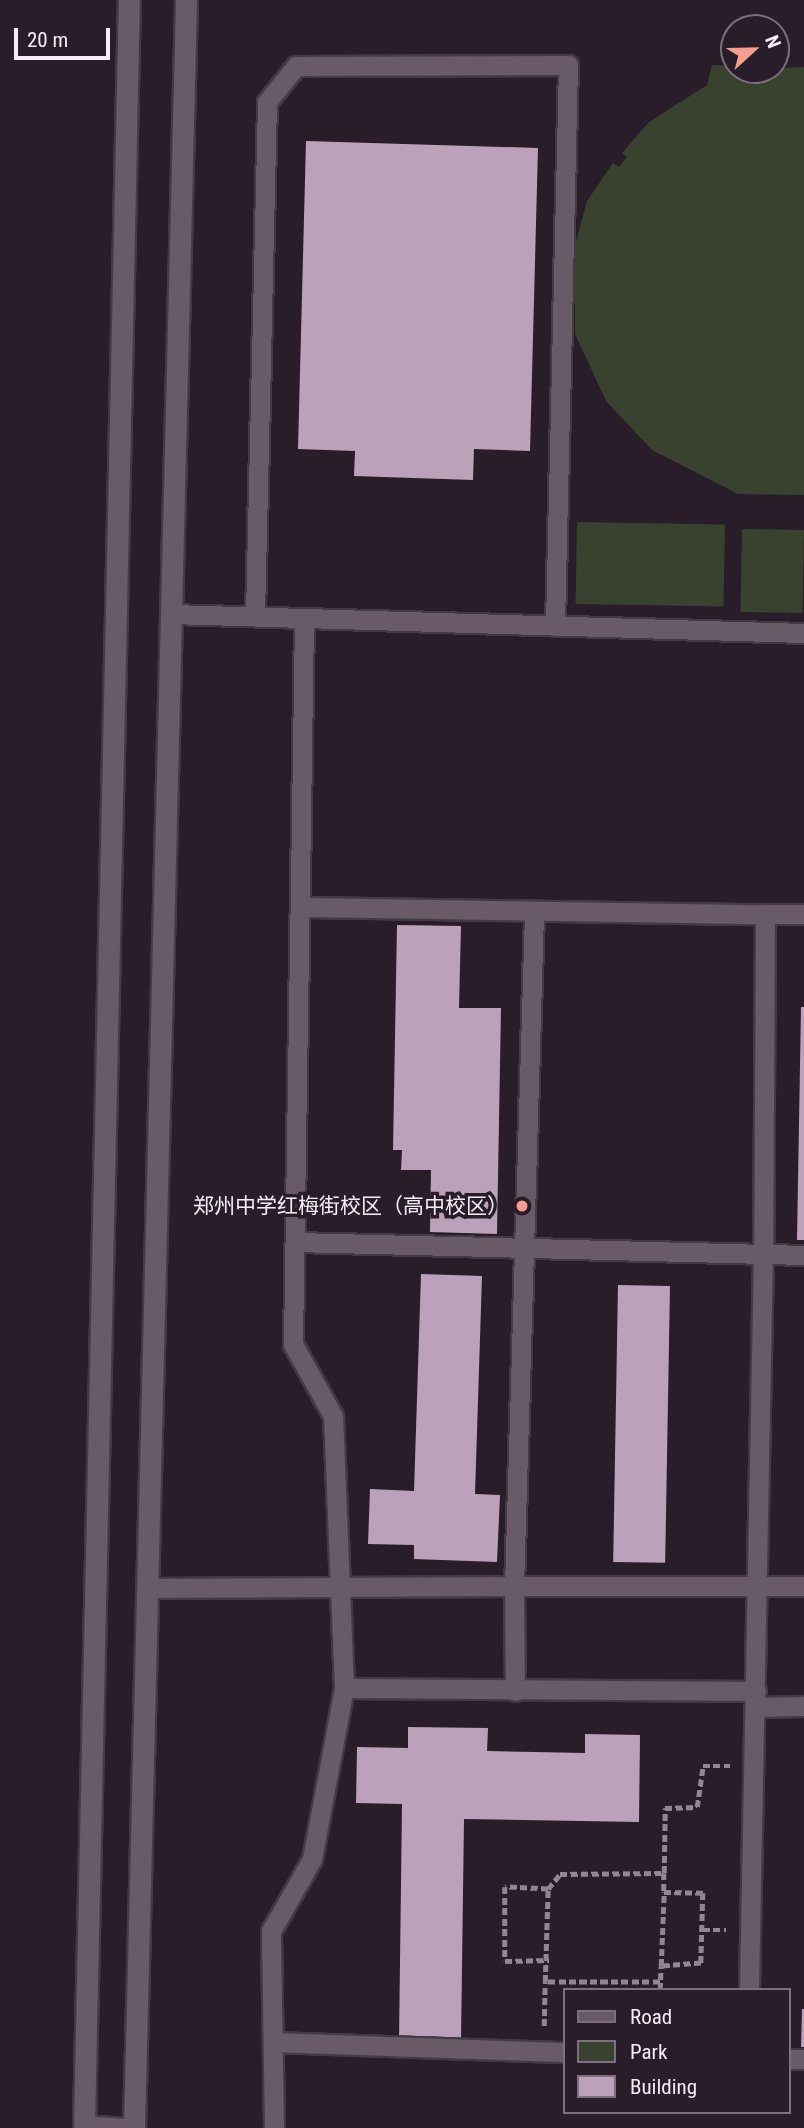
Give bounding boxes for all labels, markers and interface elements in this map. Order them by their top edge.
scale bar [18,14,114,58]
north arrow [720,14,790,84]
text: 20 m [27,28,68,52]
text: N [760,32,786,51]
place label: 郑州中学红梅街校区（高中校区） [193,1193,508,1219]
marker: 郑州中学红梅街校区（高中校区） [514,1198,530,1214]
legend [562,1988,790,2114]
text: Road [630,2005,672,2029]
text: Park [630,2040,667,2064]
text: Building [630,2075,697,2099]

